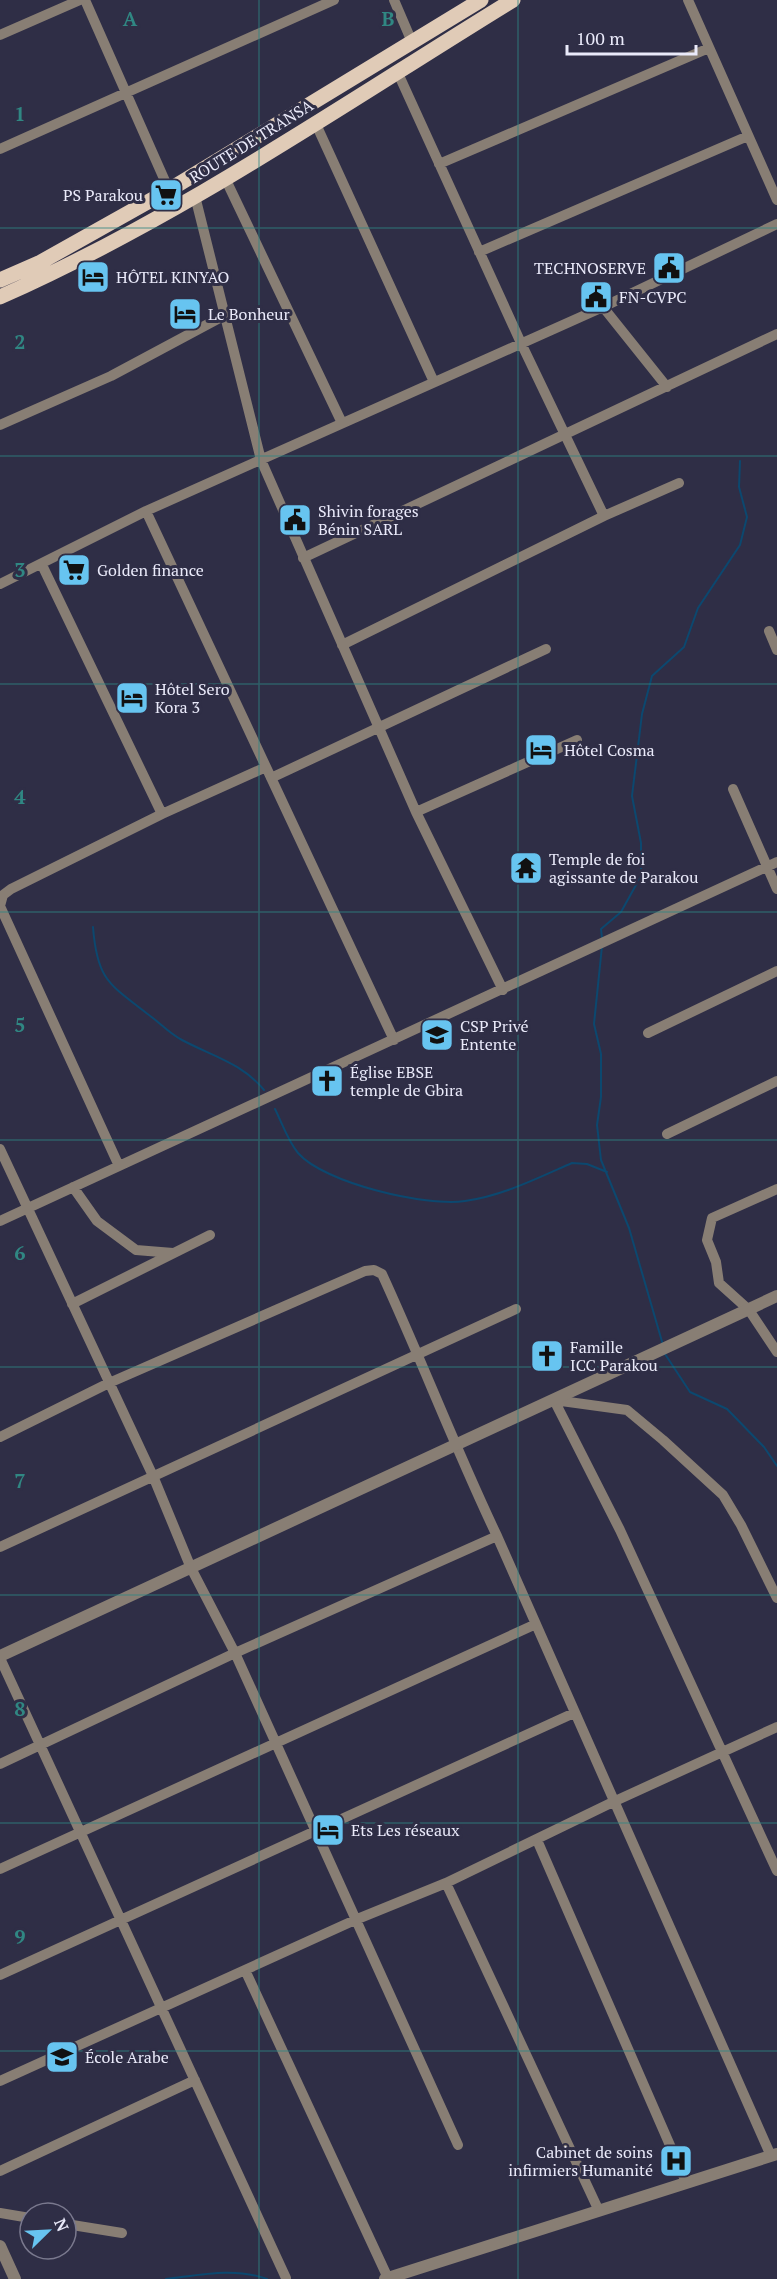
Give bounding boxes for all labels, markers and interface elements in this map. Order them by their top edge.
text: A [123,5,138,32]
text: B [382,5,395,32]
scale bar [567,18,696,56]
text: 100 m [576,26,625,50]
street label: ROUTE DE TRANSA [185,94,317,188]
text: 1 [14,100,26,127]
supermarket icon: PS Parakou [148,177,184,213]
place label: PS Parakou [63,184,143,206]
public building icon: TECHNOSERVE [651,250,687,286]
place label: TECHNOSERVE [534,257,646,279]
hotel icon: HÔTEL KINYAO [75,259,111,295]
place label: HÔTEL KINYAO [116,266,229,288]
public building icon: FN-CVPC [578,279,614,315]
place label: FN-CVPC [619,286,687,308]
hotel icon: Le Bonheur [167,296,203,332]
place label: Le Bonheur [208,303,291,325]
text: 2 [14,328,26,355]
place label: Shivin forages Bénin SARL [318,500,419,540]
public building icon: Shivin forages Bénin SARL [277,502,313,538]
supermarket icon: Golden finance [56,552,92,588]
text: 3 [14,556,26,583]
place label: Golden finance [97,559,204,581]
place label: Hôtel Sero Kora 3 [155,678,230,718]
hotel icon: Hôtel Sero Kora 3 [114,680,150,716]
hotel icon: Hôtel Cosma [523,732,559,768]
place label: Hôtel Cosma [564,739,655,761]
text: 4 [14,783,26,810]
place label: Temple de foi agissante de Parakou [549,848,698,888]
temple icon: Temple de foi agissante de Parakou [508,850,544,886]
text: 5 [14,1011,26,1038]
place label: CSP Privé Entente [460,1015,529,1055]
school or university icon: CSP Privé Entente [419,1017,455,1053]
place label: Église EBSE temple de Gbira [350,1061,463,1101]
church icon: Église EBSE temple de Gbira [309,1063,345,1099]
text: 6 [14,1239,26,1266]
place label: Famille ICC Parakou [570,1336,658,1376]
church icon: Famille ICC Parakou [529,1338,565,1374]
text: 7 [14,1467,26,1494]
text: 8 [14,1695,26,1722]
hotel icon: Ets Les réseaux [310,1812,346,1848]
place label: Ets Les réseaux [351,1819,460,1841]
text: 9 [14,1923,26,1950]
school or university icon: École Arabe [44,2039,80,2075]
place label: École Arabe [85,2046,169,2068]
place label: Cabinet de soins infirmiers Humanité [508,2141,653,2181]
hospital icon: Cabinet de soins infirmiers Humanité [658,2143,694,2179]
north arrow [18,2201,78,2261]
text: N [49,2215,74,2235]

